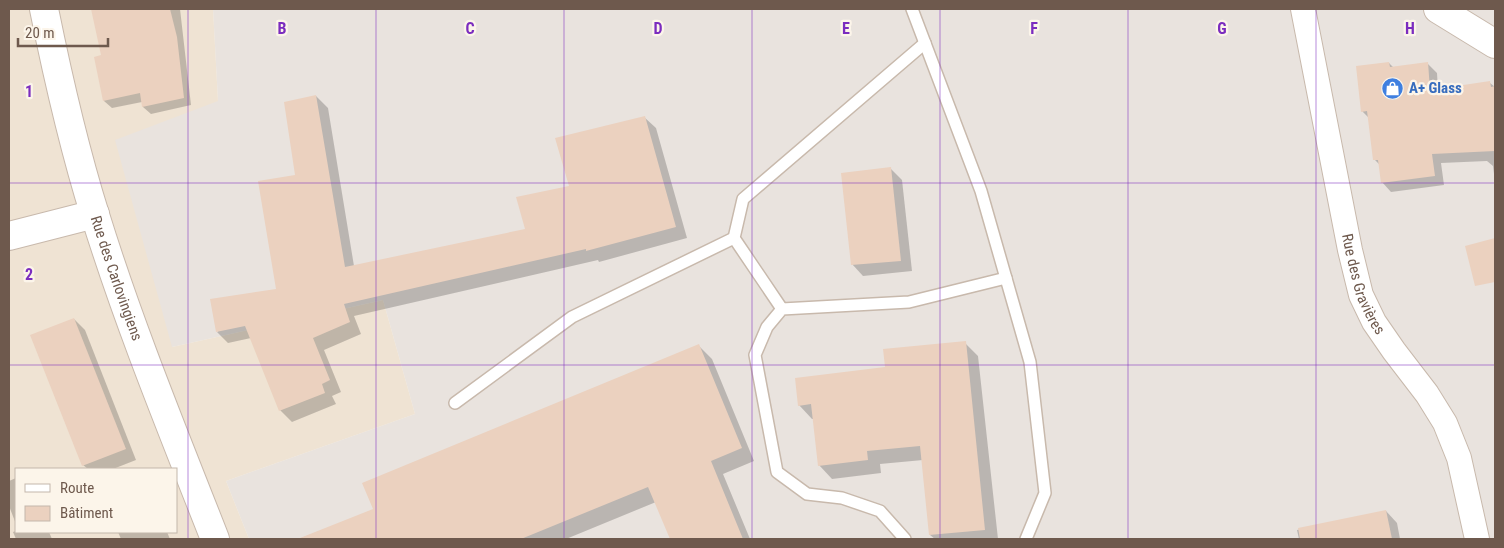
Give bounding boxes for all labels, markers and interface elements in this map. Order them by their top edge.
scale bar [18,15,108,47]
text: B [278,19,287,38]
text: C [465,19,475,38]
text: D [653,19,663,38]
text: E [842,19,850,38]
text: F [1030,19,1038,38]
text: G [1217,19,1227,38]
text: H [1405,19,1415,38]
text: 20 m [25,24,55,42]
shop icon: A+ Glass [1381,76,1405,100]
place label: A+ Glass [1409,79,1462,97]
text: 1 [25,82,33,101]
street label: Rue des Carlovingiens [87,214,146,343]
street label: Rue des Gravières [1338,232,1389,338]
text: 2 [25,265,33,284]
legend [15,468,178,533]
text: Route [60,479,94,497]
text: Bâtiment [60,504,113,522]

